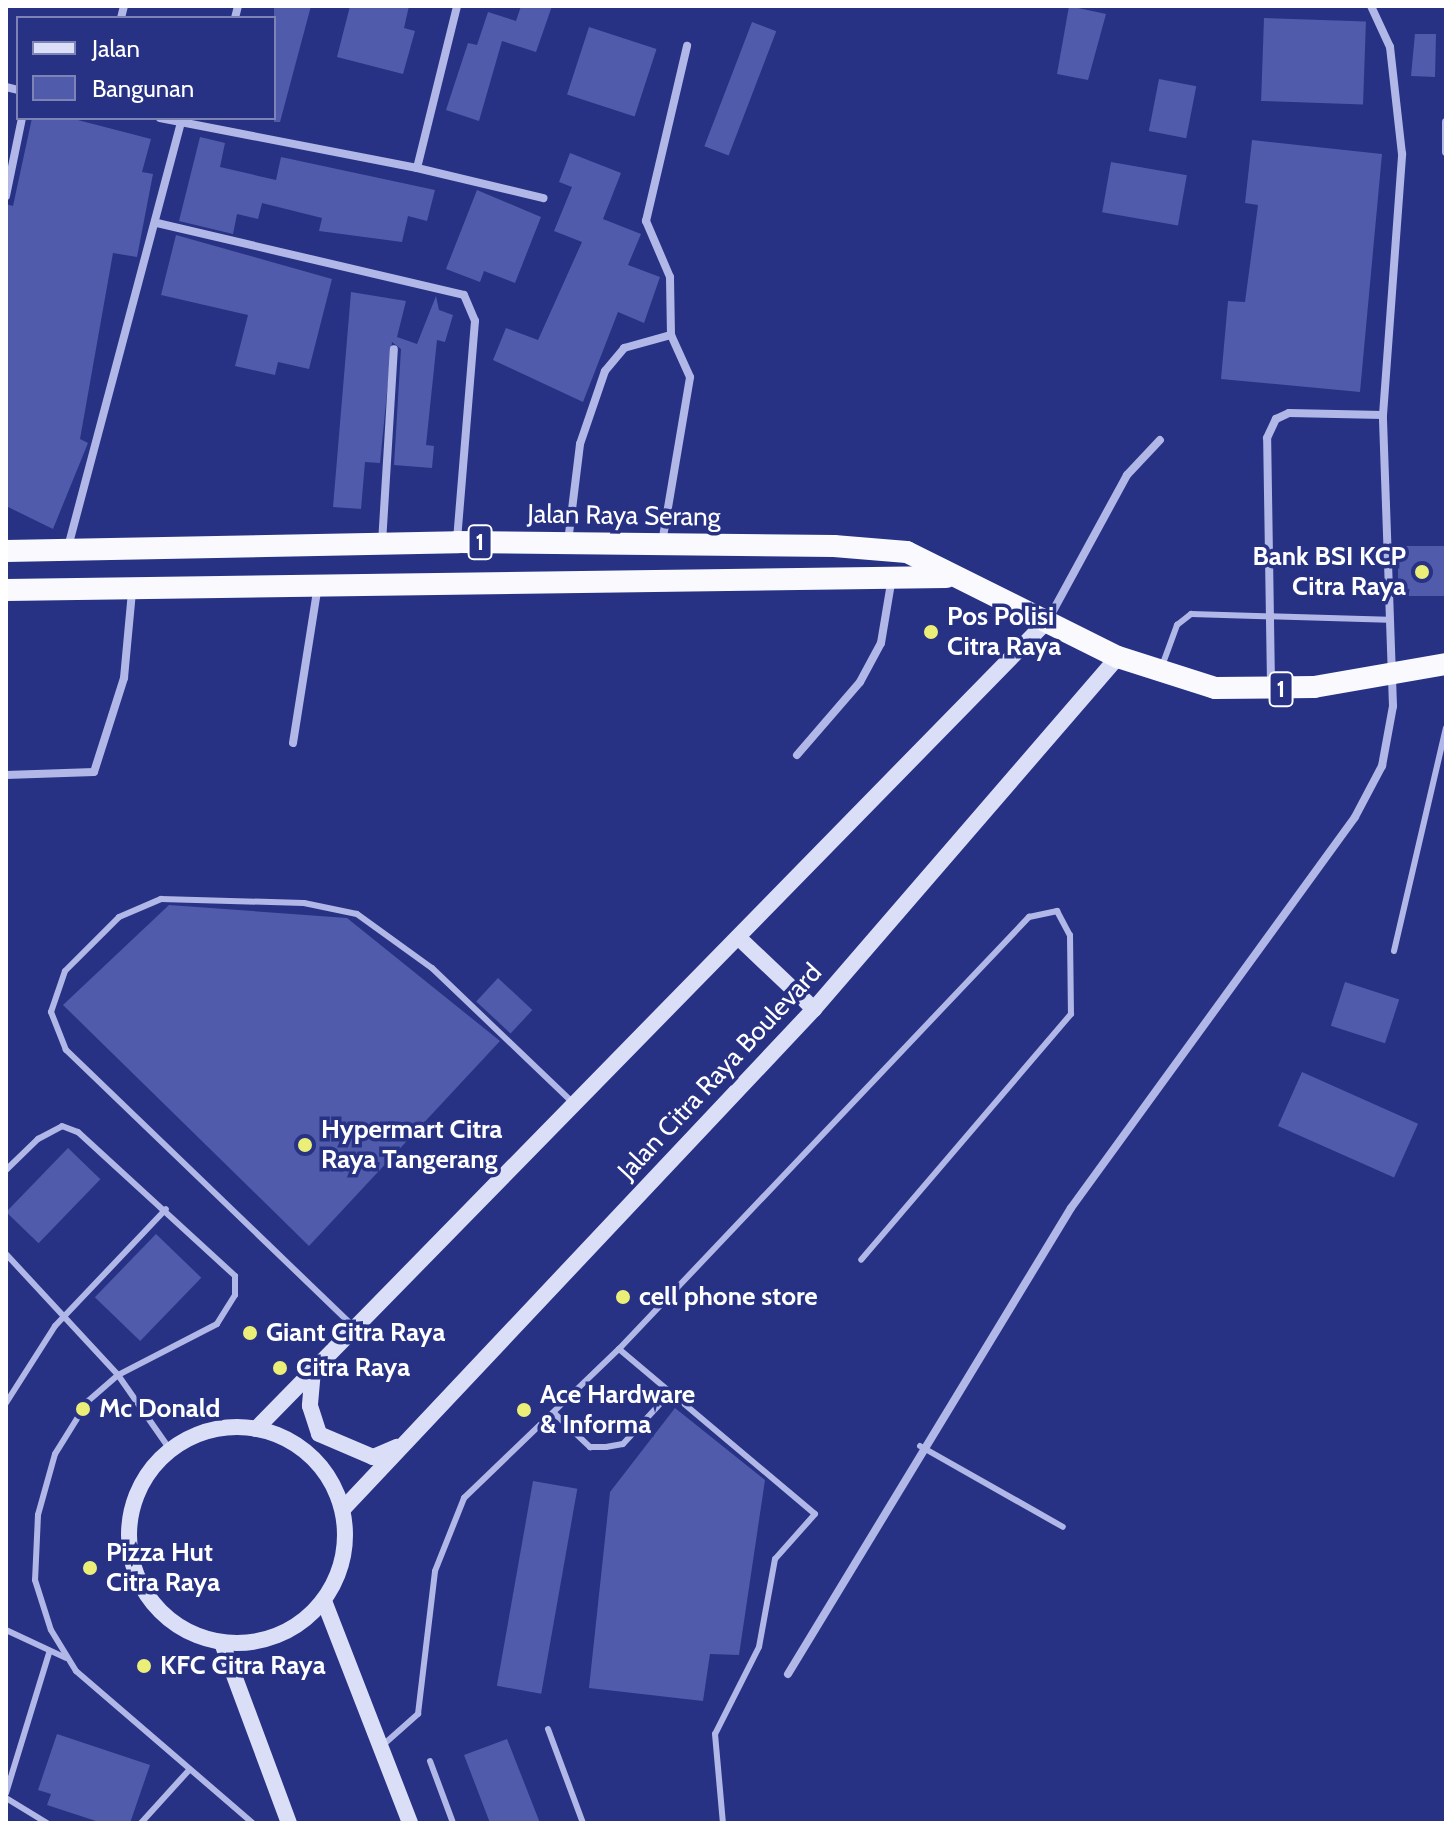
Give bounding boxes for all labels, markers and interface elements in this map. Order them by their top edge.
legend [16,16,276,120]
text: Jalan [92,34,140,63]
text: Bangunan [92,74,194,103]
street label: Jalan Raya Serang [527,499,721,533]
road number: 1 [466,522,494,562]
place label: Bank BSI KCP Citra Raya [1252,541,1406,602]
marker: Bank BSI KCP Citra Raya [1413,563,1431,581]
place label: Pos Polisi Citra Raya [947,601,1061,662]
marker: Pos Polisi Citra Raya [922,623,940,641]
road number: 1 [1267,669,1295,709]
street label: Jalan Citra Raya Boulevard [612,957,828,1187]
place label: Hypermart Citra Raya Tangerang [321,1114,502,1176]
marker: Hypermart Citra Raya Tangerang [296,1136,314,1154]
place label: cell phone store [639,1281,818,1313]
marker: cell phone store [614,1288,632,1306]
place label: Giant Citra Raya [266,1317,445,1349]
marker: Giant Citra Raya [241,1324,259,1342]
place label: Citra Raya [296,1352,410,1384]
marker: Citra Raya [271,1359,289,1377]
place label: Ace Hardware & Informa [540,1379,695,1440]
place label: Mc Donald [99,1393,220,1425]
marker: Mc Donald [74,1400,92,1418]
marker: Ace Hardware & Informa [515,1401,533,1419]
place label: Pizza Hut Citra Raya [106,1537,220,1598]
marker: Pizza Hut Citra Raya [81,1559,99,1577]
place label: KFC Citra Raya [160,1650,326,1682]
marker: KFC Citra Raya [135,1657,153,1675]

